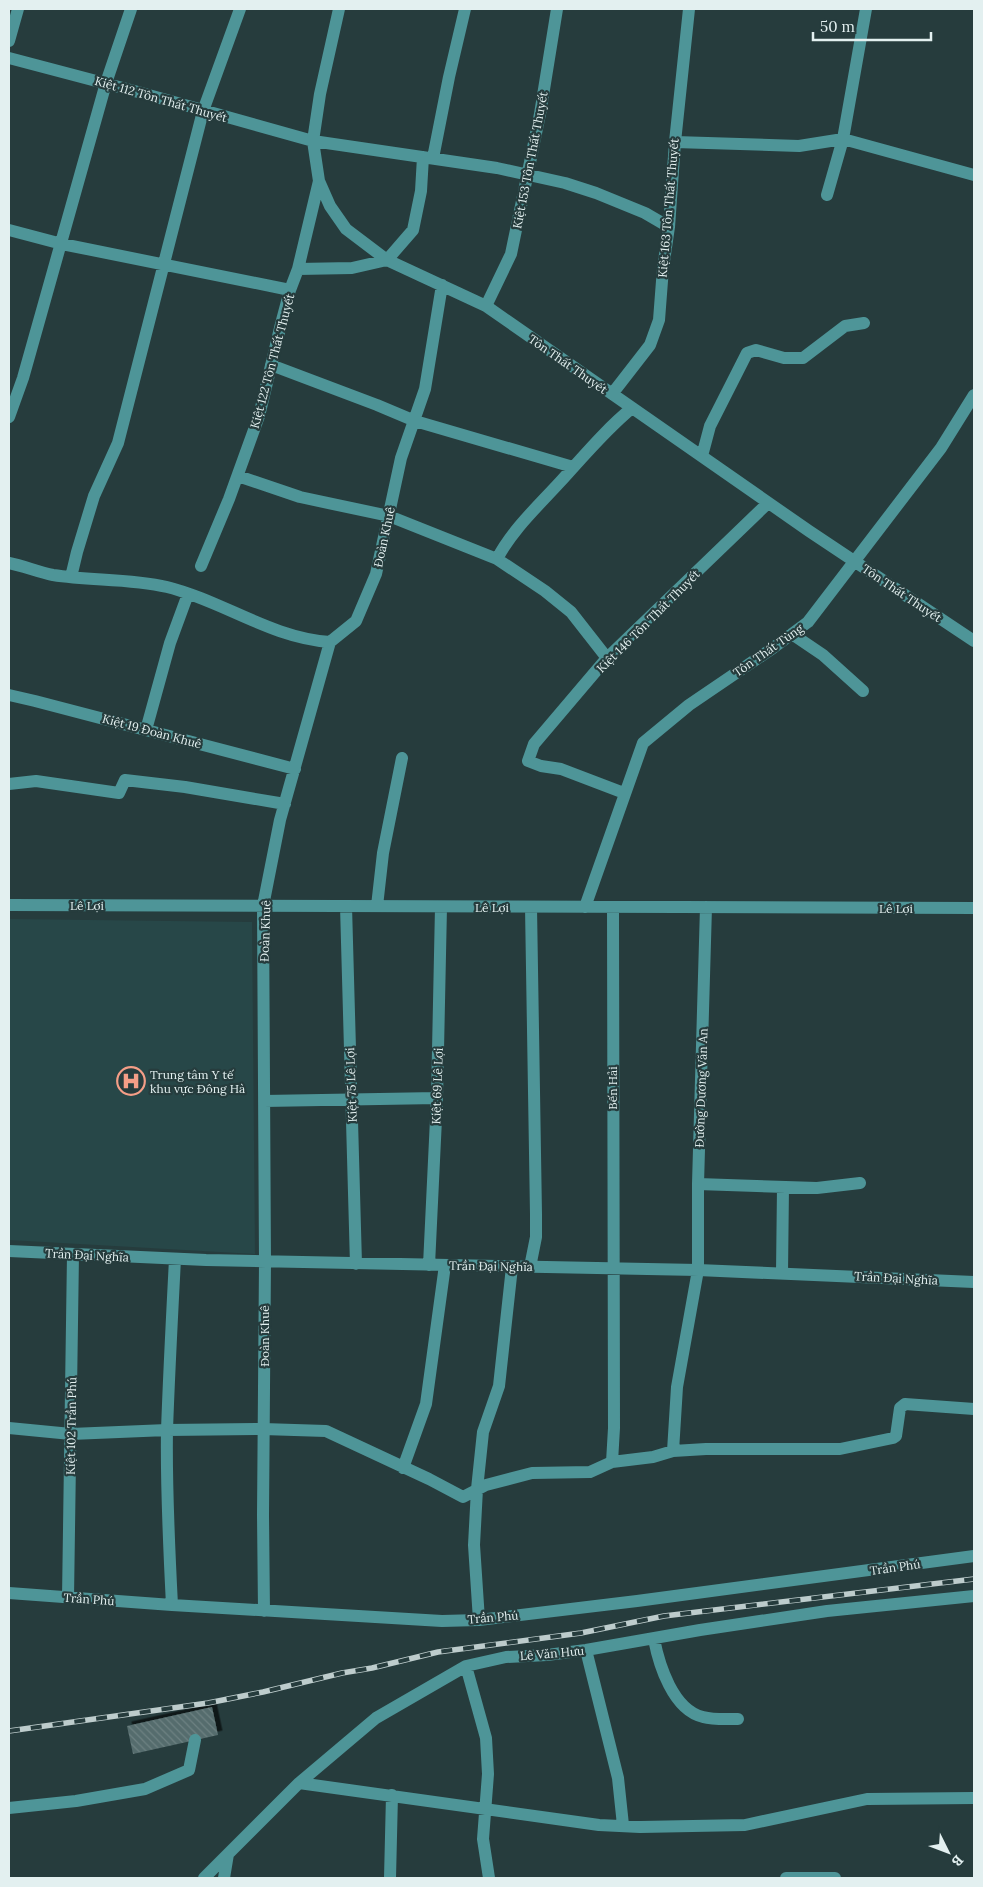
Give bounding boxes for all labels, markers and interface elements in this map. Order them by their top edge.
scale bar [813,10,930,42]
text: 50 m [820,17,855,36]
street label: Kiệt 112 Tôn Thất Thuyết [93,73,229,125]
street label: Kiệt 153 Tôn Thất Thuyết [509,90,551,230]
street label: Kiệt 163 Tôn Thất Thuyết [654,137,682,278]
street label: Kiệt 122 Tôn Thất Thuyết [247,292,297,430]
street label: Tôn Thất Thuyết [526,331,611,397]
street label: Đoàn Khuê [370,505,398,569]
street label: Tôn Thất Thuyết [859,561,945,625]
street label: Kiệt 146 Tôn Thất Thuyết [593,566,703,676]
street label: Tôn Thất Tùng [730,620,806,680]
street label: Kiệt 19 Đoàn Khuê [101,711,204,752]
street label: Lê Lợi [70,898,104,913]
street label: Đoàn Khuê [256,899,274,962]
street label: Lê Lợi [475,900,509,915]
street label: Lê Lợi [879,901,913,916]
street label: Đường Dương Văn An [691,1028,711,1148]
street label: Kiệt 75 Lê Lợi [342,1047,360,1123]
street label: Kiệt 69 Lê Lợi [428,1047,446,1125]
hospital icon: Trung tâm Y tế khu vực Đông Hà [116,1066,146,1096]
street label: Bến Hải [605,1066,620,1110]
place label: Trung tâm Y tế khu vực Đông Hà [150,1067,245,1096]
street label: Trần Đại Nghĩa [45,1245,129,1265]
street label: Trần Đại Nghĩa [449,1258,533,1274]
street label: Trần Đại Nghĩa [854,1268,938,1288]
street label: Đoàn Khuê [257,1305,272,1367]
street label: Kiệt 102 Trần Phú [63,1377,79,1475]
street label: Trần Phú [869,1556,921,1578]
street label: Trần Phú [63,1590,115,1608]
street label: Trần Phú [467,1607,519,1627]
street label: Lê Văn Hưu [519,1643,585,1663]
north arrow [923,1827,973,1877]
text: B [948,1851,967,1870]

